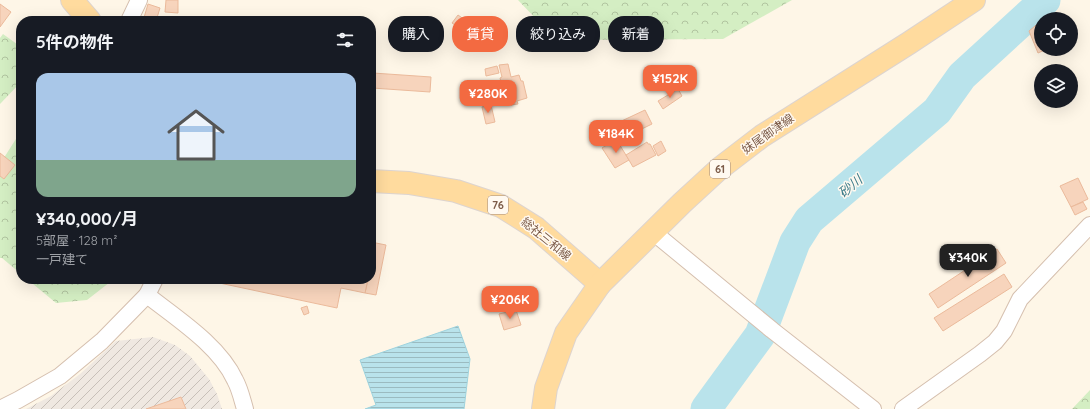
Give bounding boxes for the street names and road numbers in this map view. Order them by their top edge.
street label: 妹尾御津線 [739,110,797,157]
road number: 61 [710,160,730,178]
road number: 76 [488,196,508,214]
street label: 総社三和線 [518,214,574,263]

